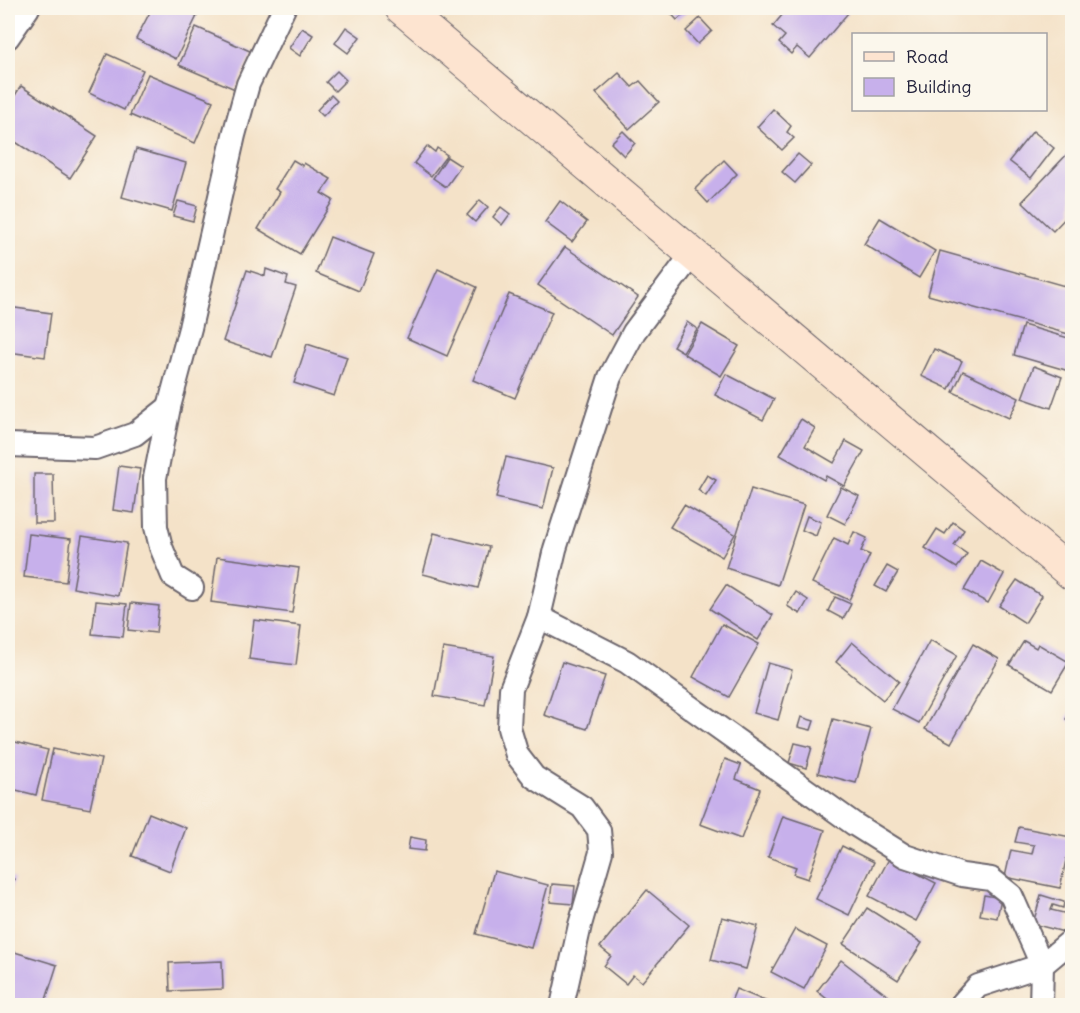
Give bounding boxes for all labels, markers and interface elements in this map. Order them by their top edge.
legend [852,33,1047,111]
text: Road [906,45,949,68]
text: Building [906,75,971,98]

